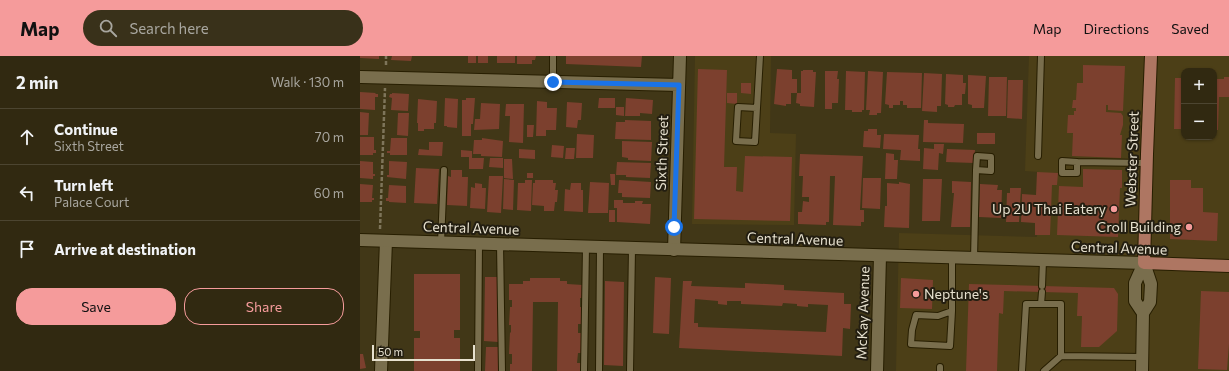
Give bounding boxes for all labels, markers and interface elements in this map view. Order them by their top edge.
search box [83,10,363,46]
text: Map [20,17,59,40]
icon: search [97,17,119,39]
text: Search here [129,19,209,37]
text: Map [1033,20,1062,37]
text: Directions [1084,20,1149,37]
text: Saved [1171,20,1209,37]
map controls [1181,68,1217,140]
button: + [1181,68,1217,104]
text: 2 min [16,72,58,93]
route end [544,73,562,91]
text: Walk · 130 m [271,74,344,90]
button: − [1181,104,1217,140]
street label: Webster Street [1121,110,1142,207]
street label: Sixth Street [652,115,671,191]
text: Continue [54,120,118,138]
icon: ahead [16,126,38,148]
text: 70 m [315,129,344,145]
text: Sixth Street [54,138,124,154]
text: Turn left [54,176,113,194]
icon: left [16,182,38,204]
text: 60 m [314,185,344,201]
text: Palace Court [54,194,129,210]
place label: Up 2U Thai Eatery [992,200,1106,217]
marker: Up 2U Thai Eatery [1109,204,1119,214]
street label: Central Avenue [423,217,519,238]
route start [665,218,683,236]
place label: Croll Building [1097,218,1181,235]
marker: Croll Building [1184,222,1194,232]
street label: Central Avenue [747,228,843,249]
street label: Central Avenue [1071,237,1167,258]
icon: arrive [16,238,38,260]
text: Arrive at destination [54,240,196,258]
street label: McKay Avenue [852,266,873,360]
place label: Neptune's [924,285,988,302]
button: Save [16,288,176,325]
button: Share [184,288,344,325]
marker: Neptune's [911,289,921,299]
scale bar [372,343,475,362]
text: 50 m [378,345,403,358]

